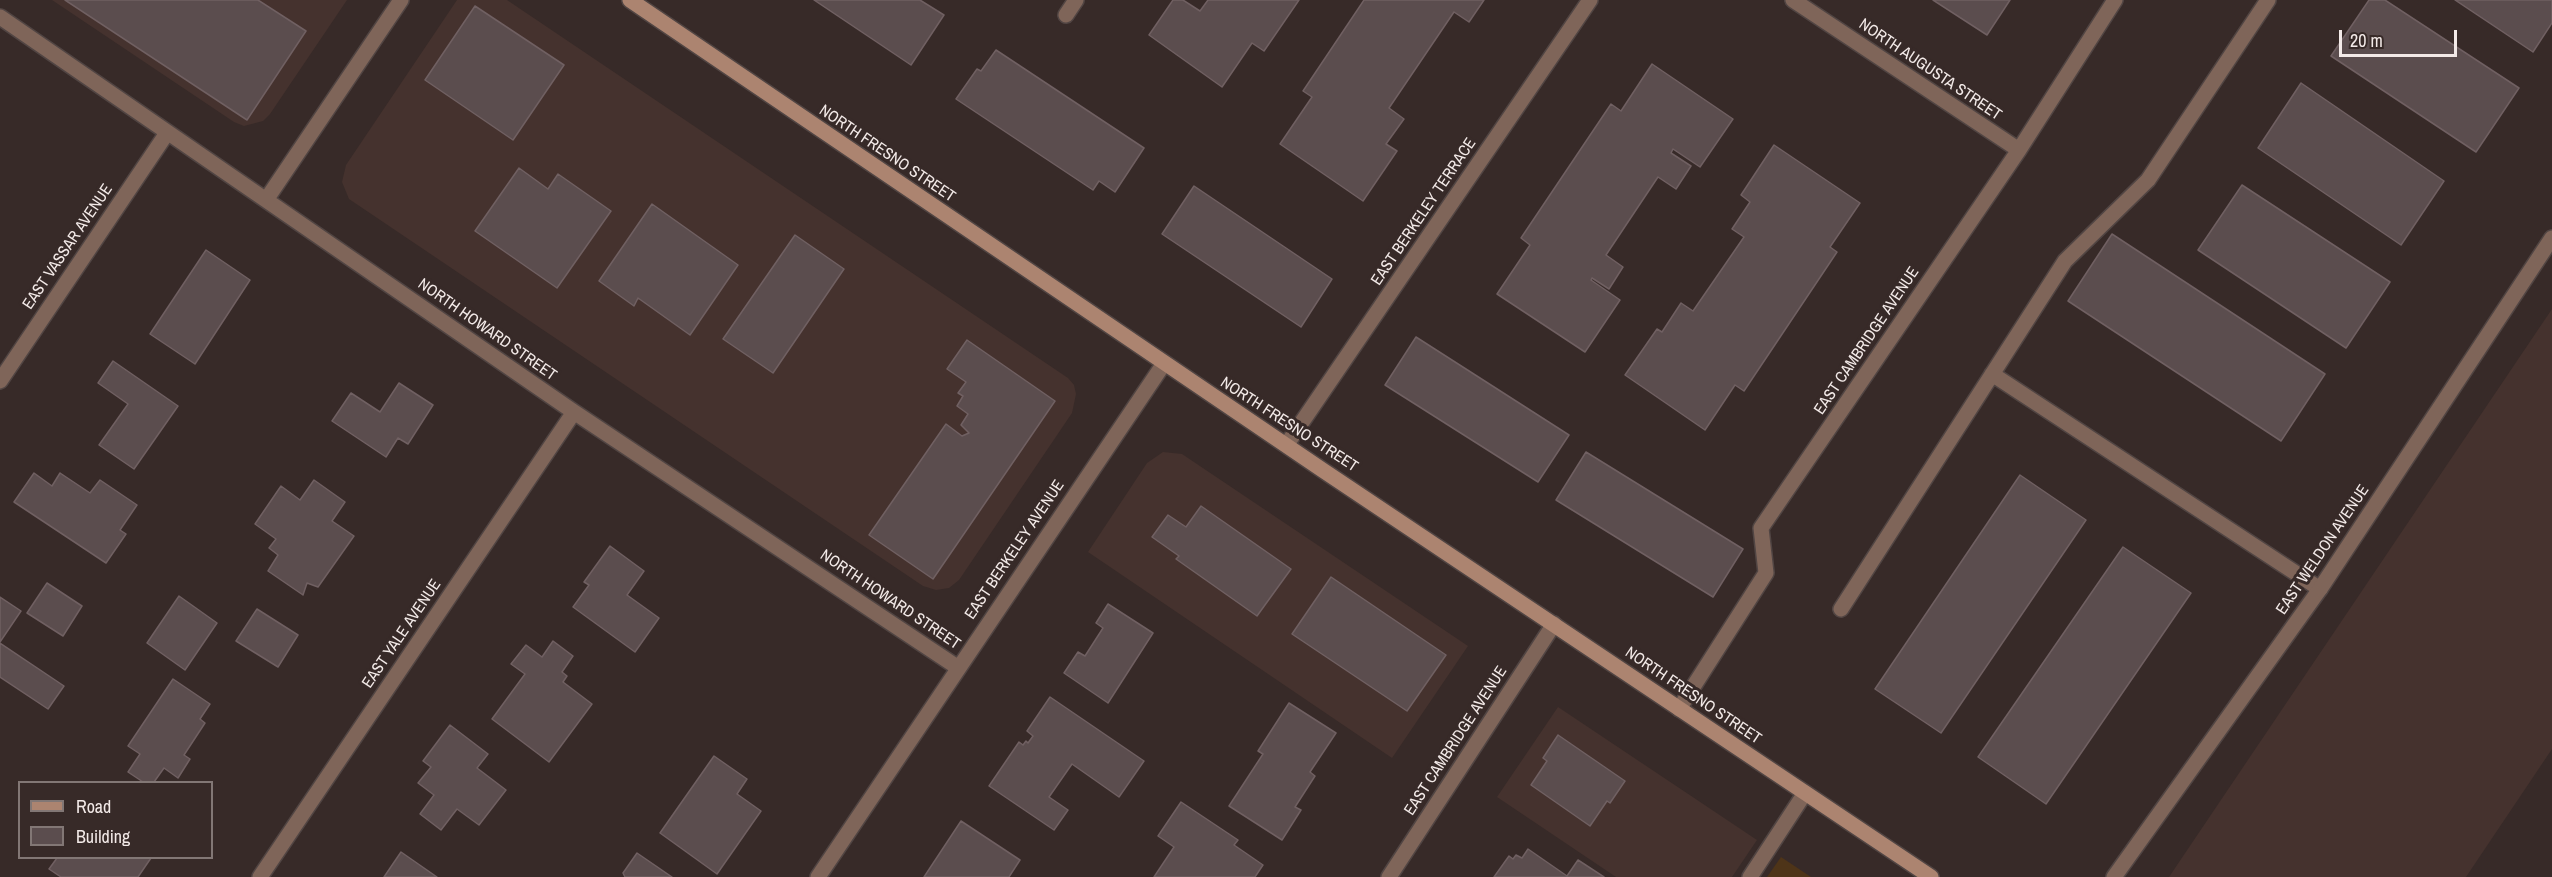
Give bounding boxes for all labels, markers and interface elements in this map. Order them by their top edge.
street label: NORTH AUGUSTA STREET [1855,15,2005,125]
scale bar [2342,18,2460,56]
text: 20 m [2350,28,2383,53]
street label: NORTH FRESNO STREET [815,101,959,207]
street label: EAST BERKELEY TERRACE [1368,135,1480,289]
street label: EAST VASSAR AVENUE [19,181,117,313]
street label: EAST CAMBRIDGE AVENUE [1810,263,1924,419]
street label: NORTH HOWARD STREET [414,275,560,385]
street label: NORTH FRESNO STREET [1217,373,1361,477]
street label: EAST BERKELEY AVENUE [961,477,1069,623]
street label: EAST WELDON AVENUE [2273,482,2373,618]
street label: NORTH HOWARD STREET [816,546,964,654]
street label: EAST YALE AVENUE [358,576,446,692]
street label: NORTH FRESNO STREET [1621,643,1765,749]
street label: EAST CAMBRIDGE AVENUE [1401,663,1511,819]
legend [18,781,213,859]
text: Road [76,794,111,819]
text: Building [76,824,130,849]

